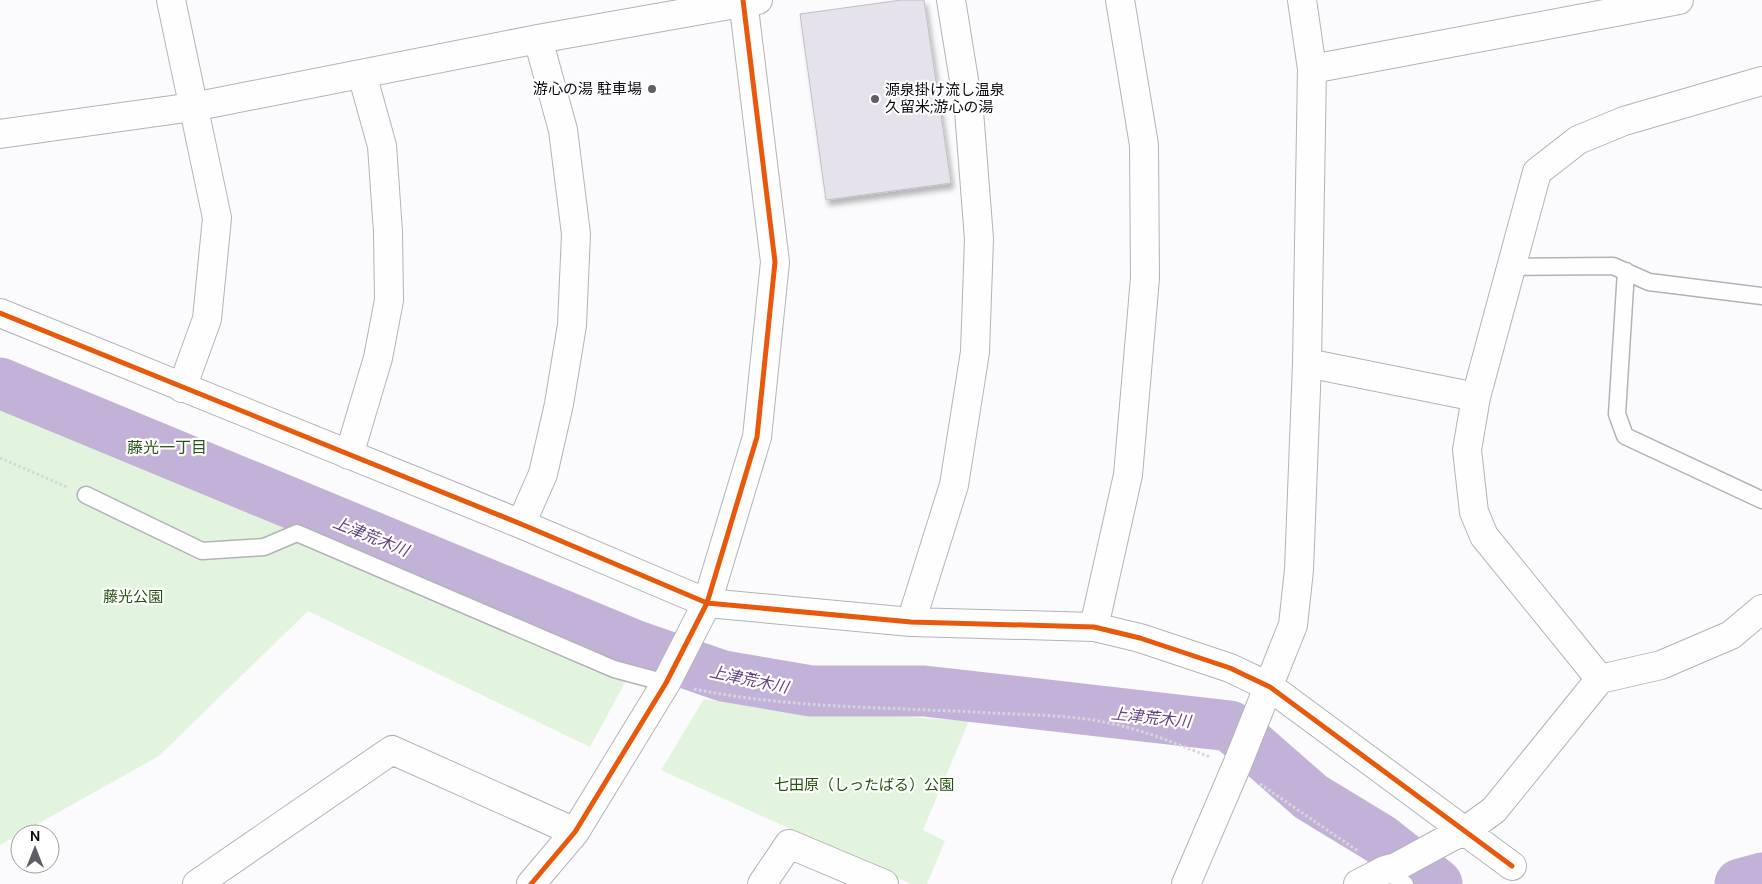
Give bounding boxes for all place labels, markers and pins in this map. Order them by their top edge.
place label: 游心の湯 駐車場 [533,79,642,99]
place label: 源泉掛け流し温泉 久留米;游心の湯 [885,80,1005,117]
marker: 游心の湯 駐車場 [646,83,658,95]
marker: 源泉掛け流し温泉 久留米;游心の湯 [869,93,881,105]

